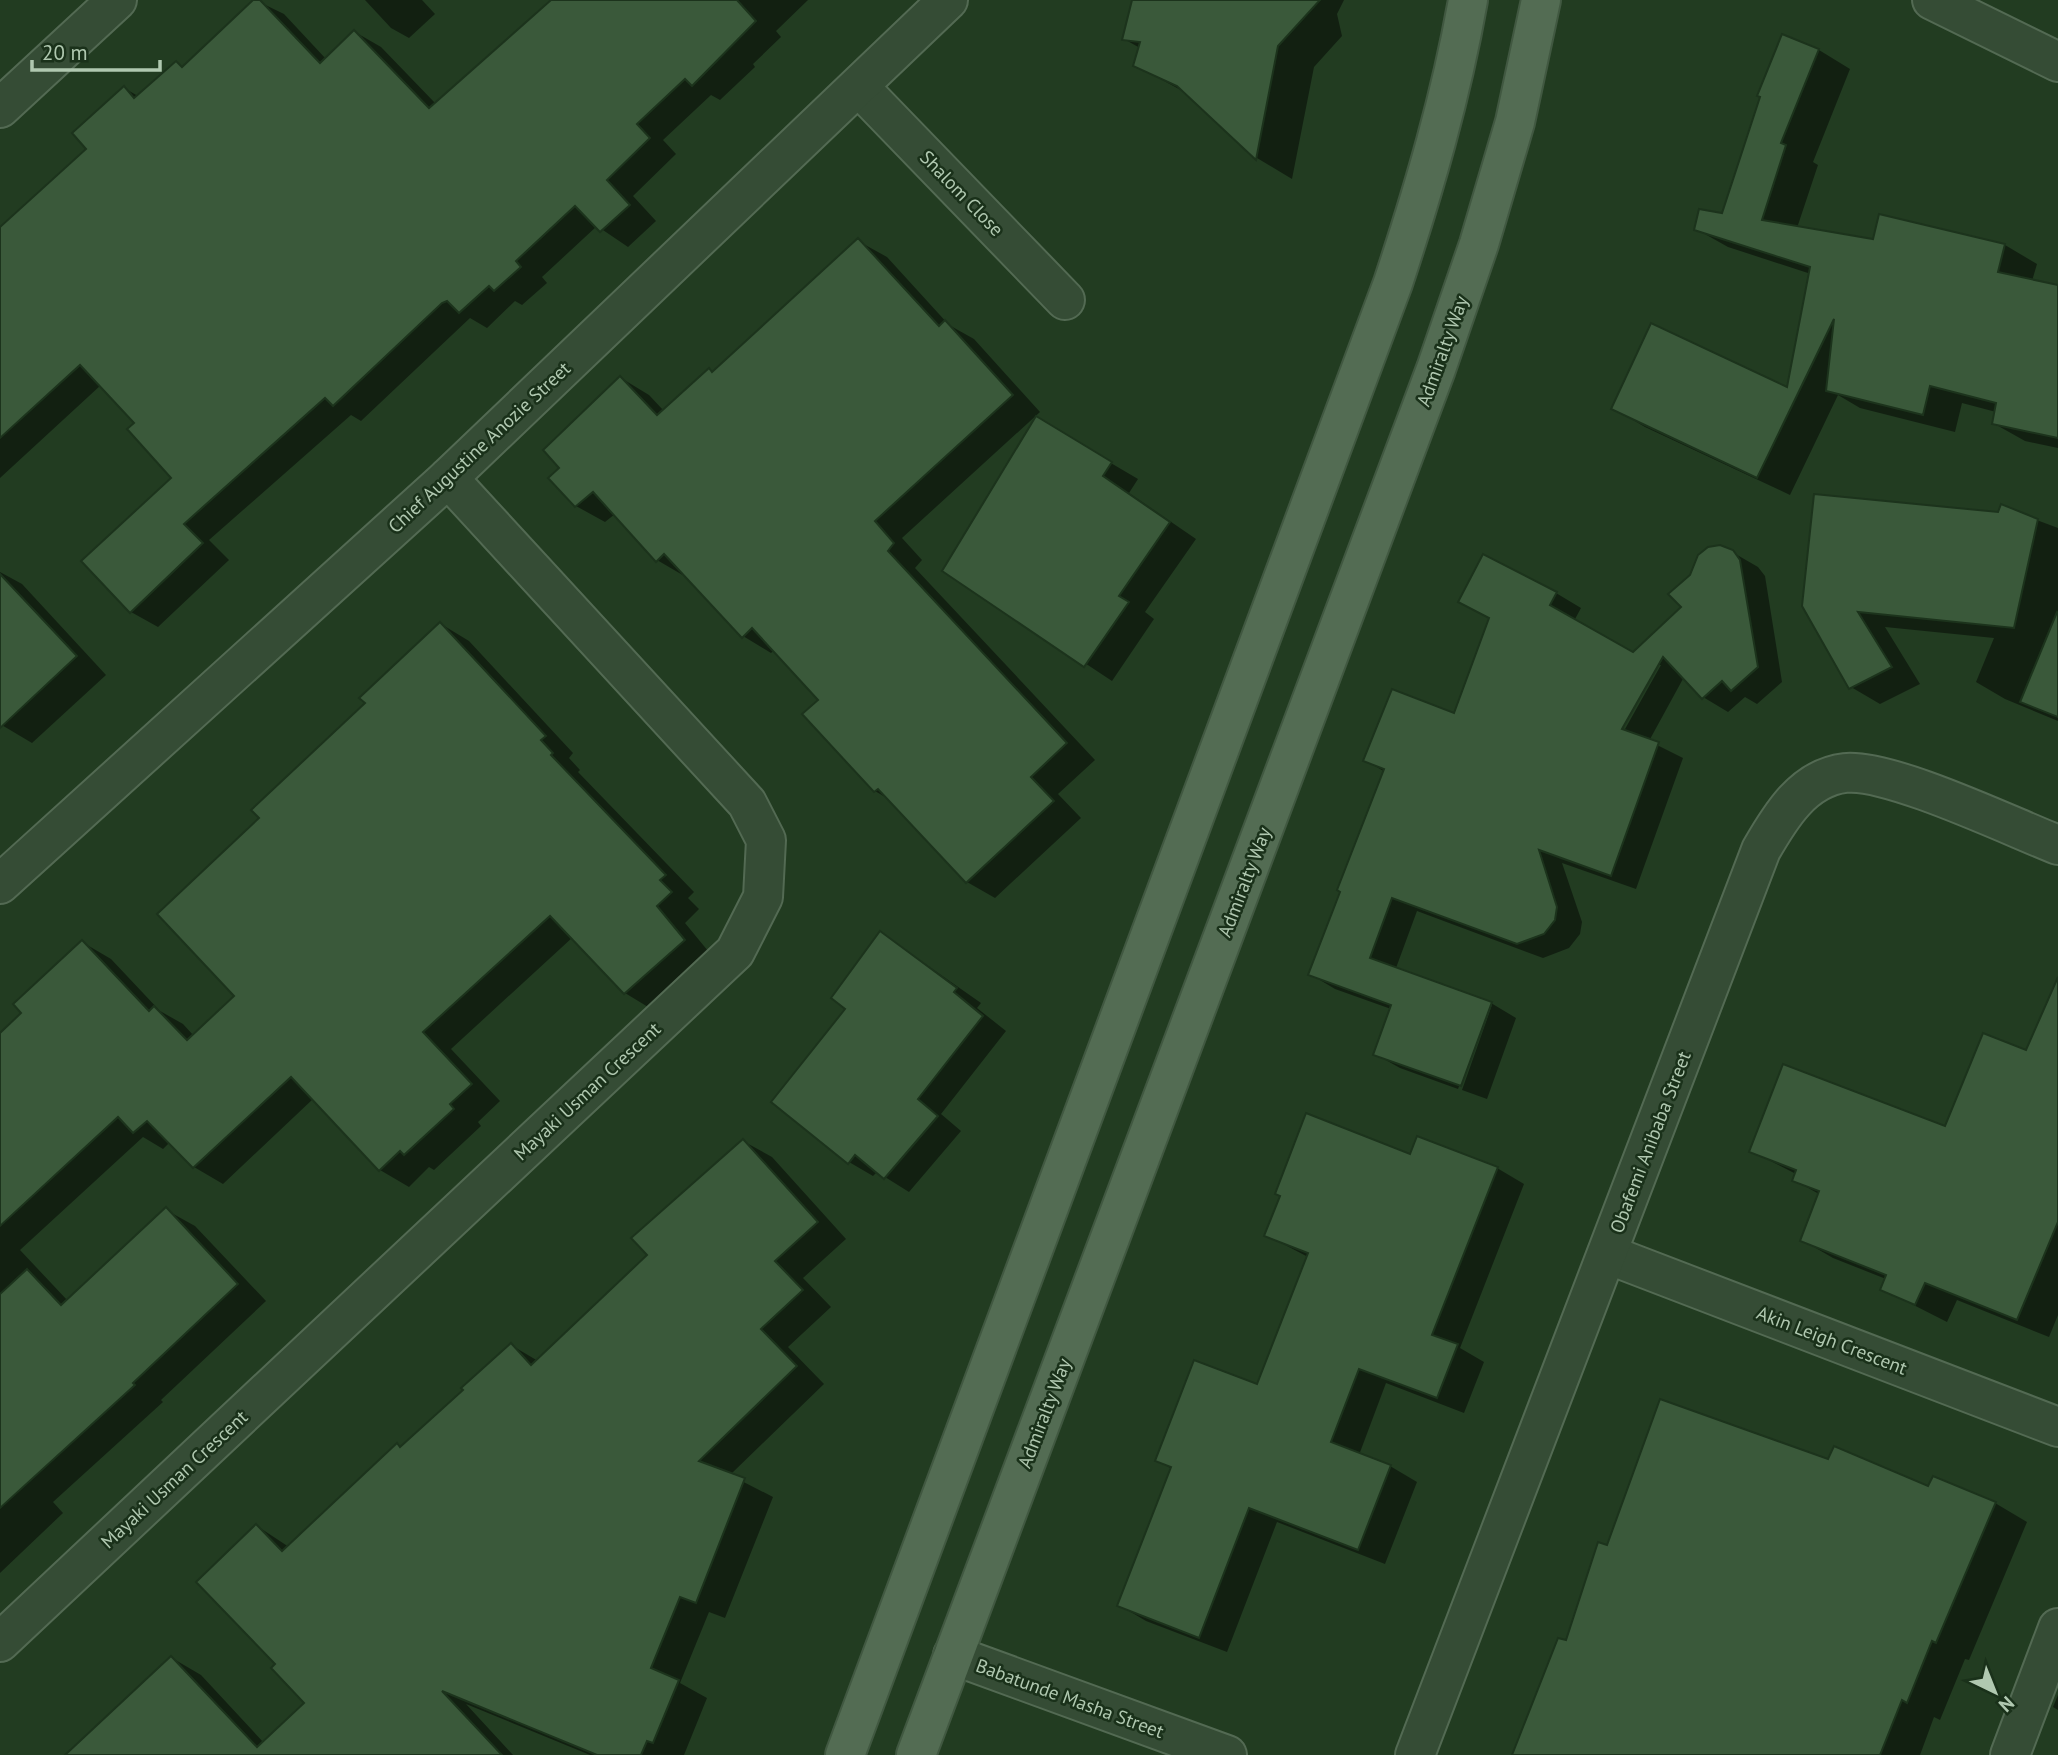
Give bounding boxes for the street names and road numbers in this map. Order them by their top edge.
street label: Shalom Close [915,145,1009,241]
street label: Admiralty Way [1411,292,1473,410]
street label: Chief Augustine Anozie Street [383,356,576,538]
street label: Admiralty Way [1212,823,1276,940]
street label: Mayaki Usman Crescent [509,1016,666,1165]
street label: Obafemi Anibaba Street [1604,1047,1696,1236]
street label: Akin Leigh Crescent [1753,1300,1911,1380]
street label: Admiralty Way [1012,1354,1076,1471]
street label: Mayaki Usman Crescent [96,1404,253,1553]
street label: Babatunde Masha Street [973,1653,1168,1743]

